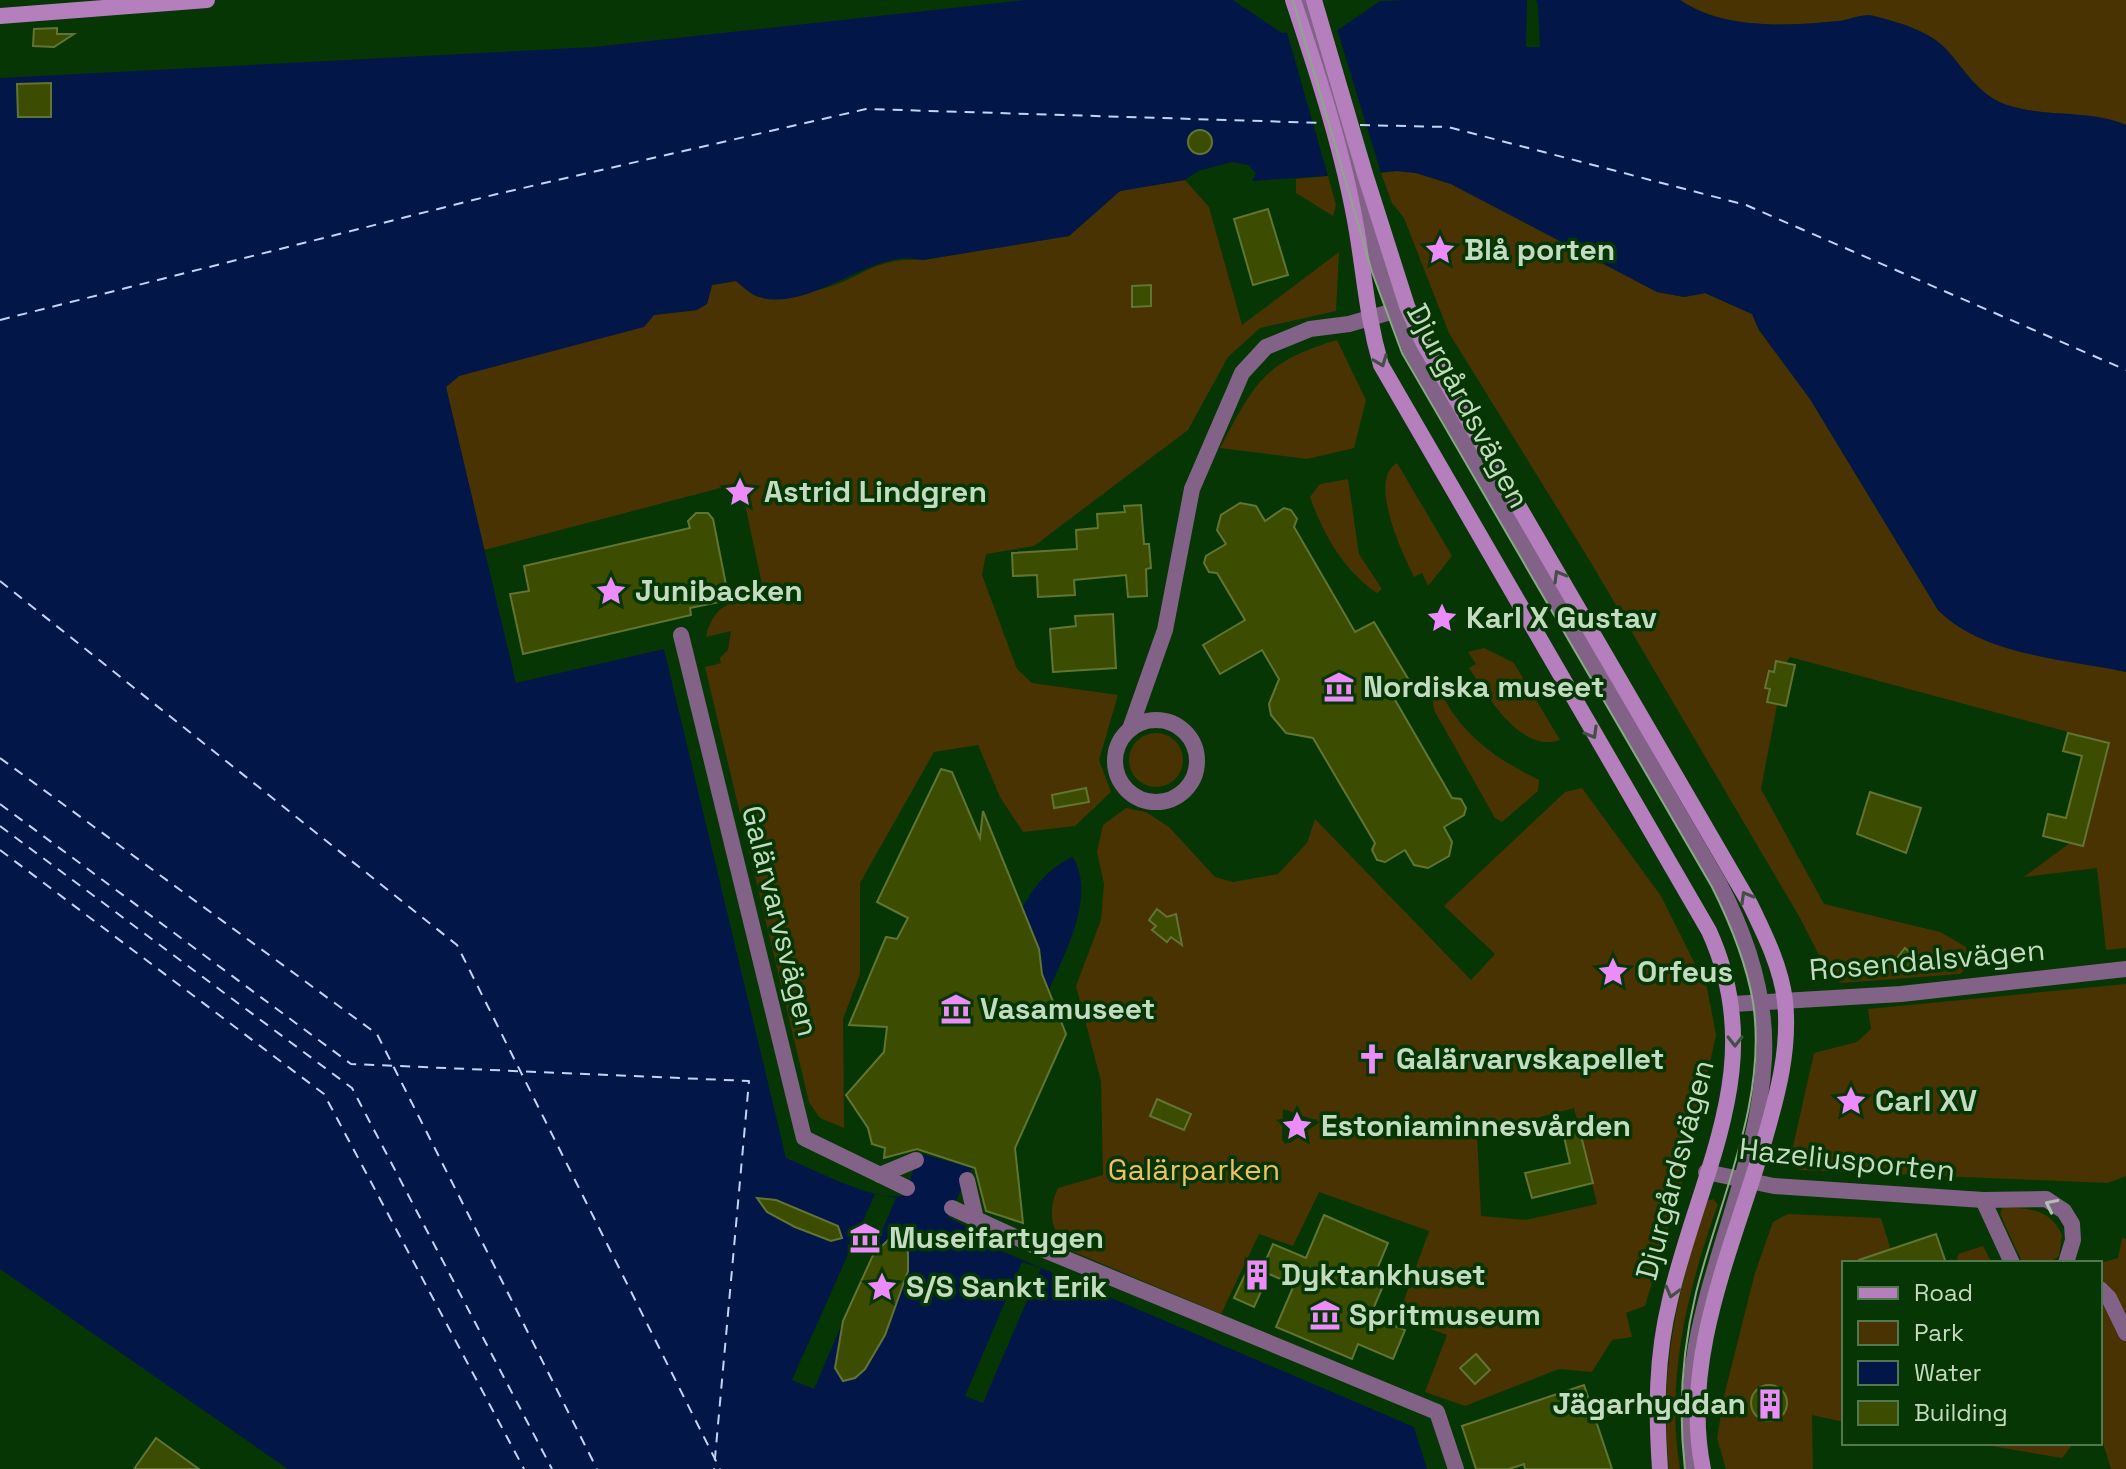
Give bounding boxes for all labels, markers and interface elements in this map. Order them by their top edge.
place label: Blå porten [1464,230,1615,269]
place icon: Blå porten [1423,233,1457,267]
street label: Djurgårdsvägen [1398,297,1539,515]
one-way arrow [1371,353,1388,367]
place label: Astrid Lindgren [764,472,987,511]
place icon: Astrid Lindgren [723,475,757,509]
one-way arrow [1553,570,1569,585]
place label: Junibacken [635,571,803,610]
place icon: Junibacken [594,574,628,608]
place label: Karl X Gustav [1466,598,1657,637]
place icon: Karl X Gustav [1425,601,1459,635]
place label: Nordiska museet [1363,667,1605,706]
museum icon: Nordiska museet [1322,670,1356,704]
one-way arrow [1582,724,1598,739]
street label: Galärvarvsvägen [733,802,828,1040]
one-way arrow [1740,892,1756,906]
street label: Rosendalsvägen [1807,930,2046,989]
place label: Orfeus [1637,952,1733,991]
place icon: Orfeus [1596,955,1630,989]
place label: Vasamuseet [980,989,1155,1028]
museum icon: Vasamuseet [939,992,973,1026]
one-way arrow [1726,1035,1744,1048]
place label: Galärvarvskapellet [1396,1039,1664,1078]
church icon: Galärvarvskapellet [1355,1042,1389,1076]
street label: Djurgårdsvägen [1626,1056,1723,1284]
place label: Carl XV [1875,1081,1977,1120]
place icon: Carl XV [1834,1084,1868,1118]
place label: Estoniaminnesvården [1321,1106,1631,1145]
place icon: Estoniaminnesvården [1280,1109,1314,1143]
street label: Hazeliusporten [1737,1129,1957,1190]
park label: Galärparken [1108,1150,1280,1189]
one-way arrow [2045,1199,2060,1215]
place label: Museifartygen [889,1218,1104,1257]
museum icon: Museifartygen [848,1221,882,1255]
place label: Dyktankhuset [1281,1255,1486,1294]
building icon: Dyktankhuset [1240,1258,1274,1292]
legend [1842,1261,2102,1445]
place label: S/S Sankt Erik [906,1267,1107,1306]
place icon: S/S Sankt Erik [865,1270,899,1304]
text: Road [1914,1277,1973,1308]
one-way arrow [1664,1285,1681,1299]
place label: Spritmuseum [1349,1295,1541,1334]
museum icon: Spritmuseum [1308,1298,1342,1332]
text: Park [1914,1317,1964,1348]
text: Water [1914,1357,1982,1388]
place label: Jägarhyddan [1553,1384,1746,1423]
building icon: Jägarhyddan [1753,1387,1787,1421]
text: Building [1914,1397,2008,1428]

